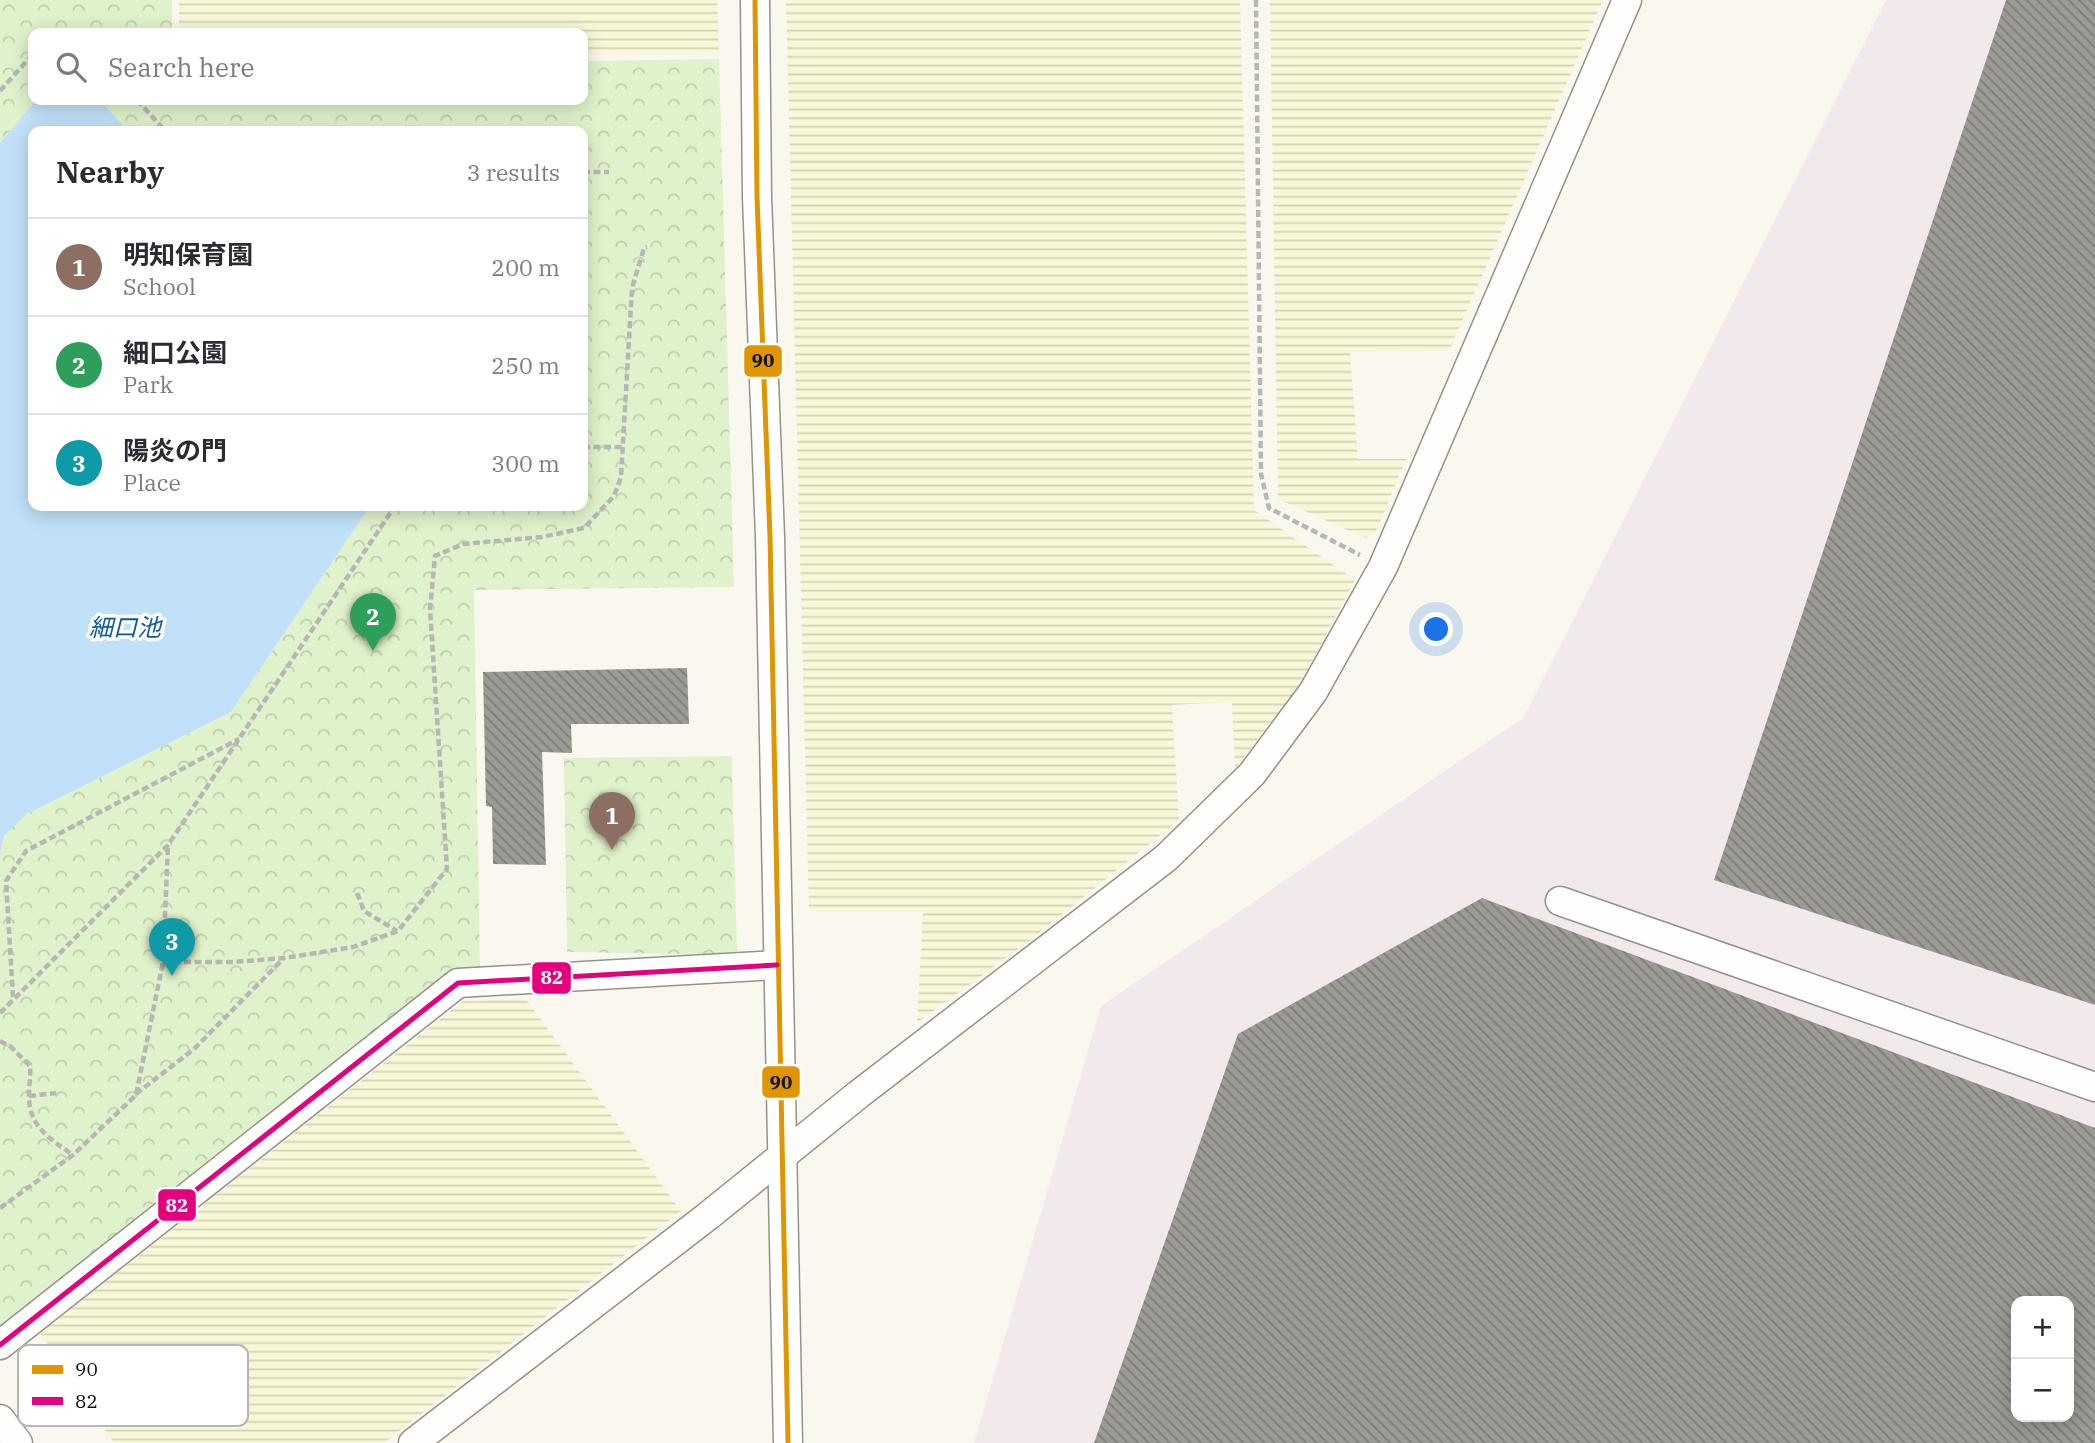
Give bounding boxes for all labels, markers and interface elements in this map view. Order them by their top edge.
search box [28,28,588,105]
icon: search [52,48,90,86]
text: Search here [108,50,254,84]
text: Nearby [56,152,164,191]
text: 3 results [467,157,560,187]
text: 明知保育園 [123,237,253,271]
text: 1 [72,252,86,282]
text: 200 m [491,252,560,282]
text: School [123,271,196,301]
text: 細口公園 [123,335,227,369]
line badge: 90 [743,344,783,378]
text: 90 [752,348,774,372]
text: 2 [72,350,86,380]
text: 250 m [491,350,560,380]
text: Park [123,369,173,399]
text: 陽炎の門 [123,433,227,467]
text: 3 [72,448,86,478]
text: 300 m [491,448,560,478]
text: Place [123,467,181,497]
pin: 2 [350,593,396,651]
water label: 細口池 [89,611,163,643]
your location [1419,612,1453,646]
pin: 1 [589,792,635,850]
pin: 3 [149,918,195,976]
line badge: 82 [531,961,572,995]
text: 82 [541,965,563,989]
line badge: 90 [761,1065,801,1099]
text: 90 [770,1070,792,1094]
line badge: 82 [157,1188,197,1222]
text: 82 [166,1193,188,1217]
map controls [2011,1296,2074,1422]
button: + [2011,1296,2074,1359]
legend [18,1345,248,1426]
text: 90 [75,1357,98,1381]
button: − [2011,1359,2074,1422]
text: 82 [75,1389,98,1413]

